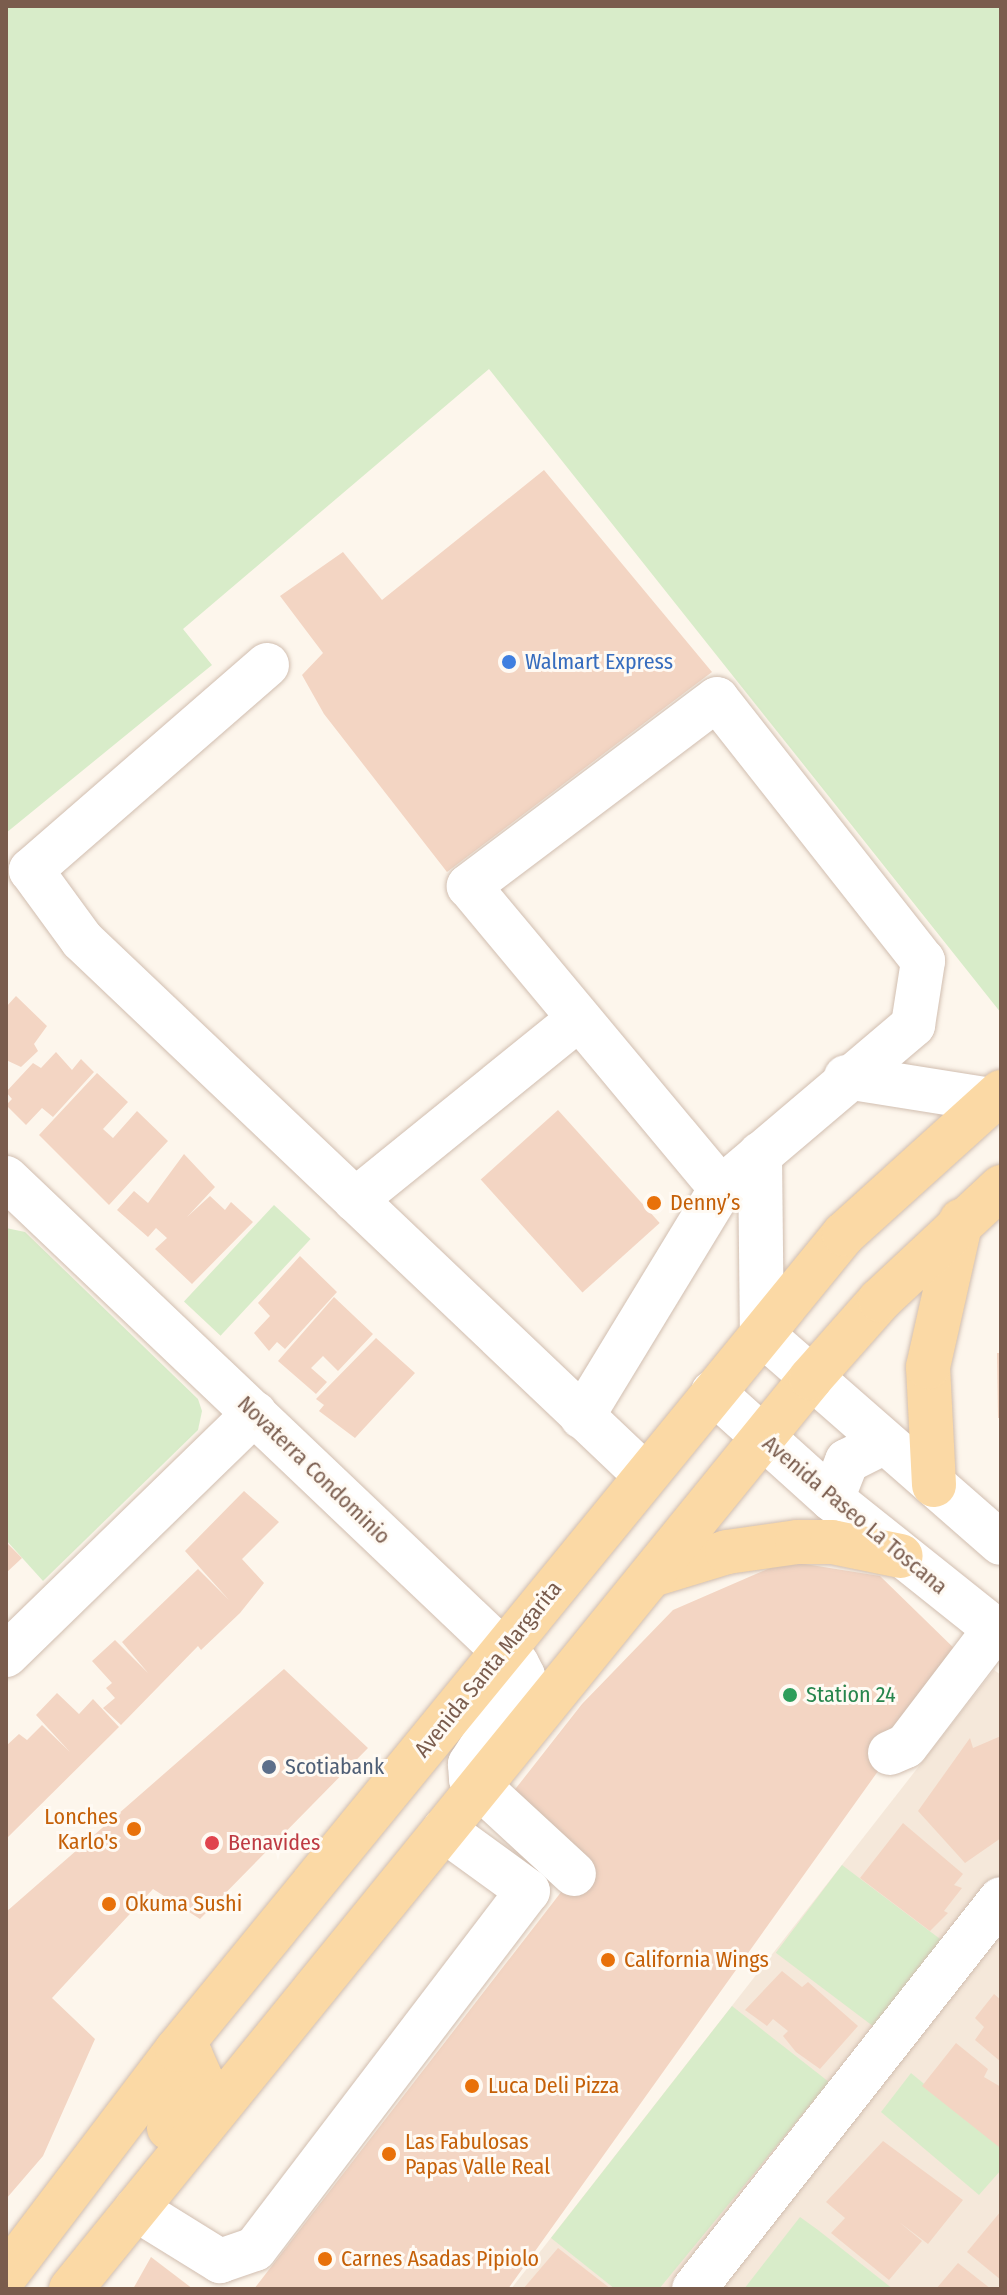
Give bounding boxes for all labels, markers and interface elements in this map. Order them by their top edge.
place label: Walmart Express [525,649,673,675]
marker: Walmart Express [500,653,518,671]
place label: Denny’s [670,1190,740,1216]
marker: Denny’s [645,1194,663,1212]
street label: Novaterra Condominio [232,1390,396,1550]
street label: Avenida Paseo La Toscana [757,1430,953,1600]
street label: Avenida Santa Margarita [409,1576,567,1762]
place label: Station 24 [806,1682,896,1708]
marker: Station 24 [781,1686,799,1704]
place label: Scotiabank [285,1754,384,1780]
marker: Scotiabank [260,1758,278,1776]
place label: Lonches Karlo's [44,1803,118,1854]
marker: Lonches Karlo's [125,1820,143,1838]
place label: Benavides [228,1830,320,1856]
marker: Benavides [203,1834,221,1852]
place label: Okuma Sushi [125,1891,242,1917]
marker: Okuma Sushi [100,1895,118,1913]
place label: California Wings [624,1947,769,1973]
marker: California Wings [599,1951,617,1969]
place label: Luca Deli Pizza [488,2073,619,2099]
marker: Luca Deli Pizza [463,2077,481,2095]
place label: Las Fabulosas Papas Valle Real [405,2128,550,2180]
marker: Las Fabulosas Papas Valle Real [380,2145,398,2163]
place label: Carnes Asadas Pipiolo [341,2246,539,2272]
marker: Carnes Asadas Pipiolo [316,2250,334,2268]

